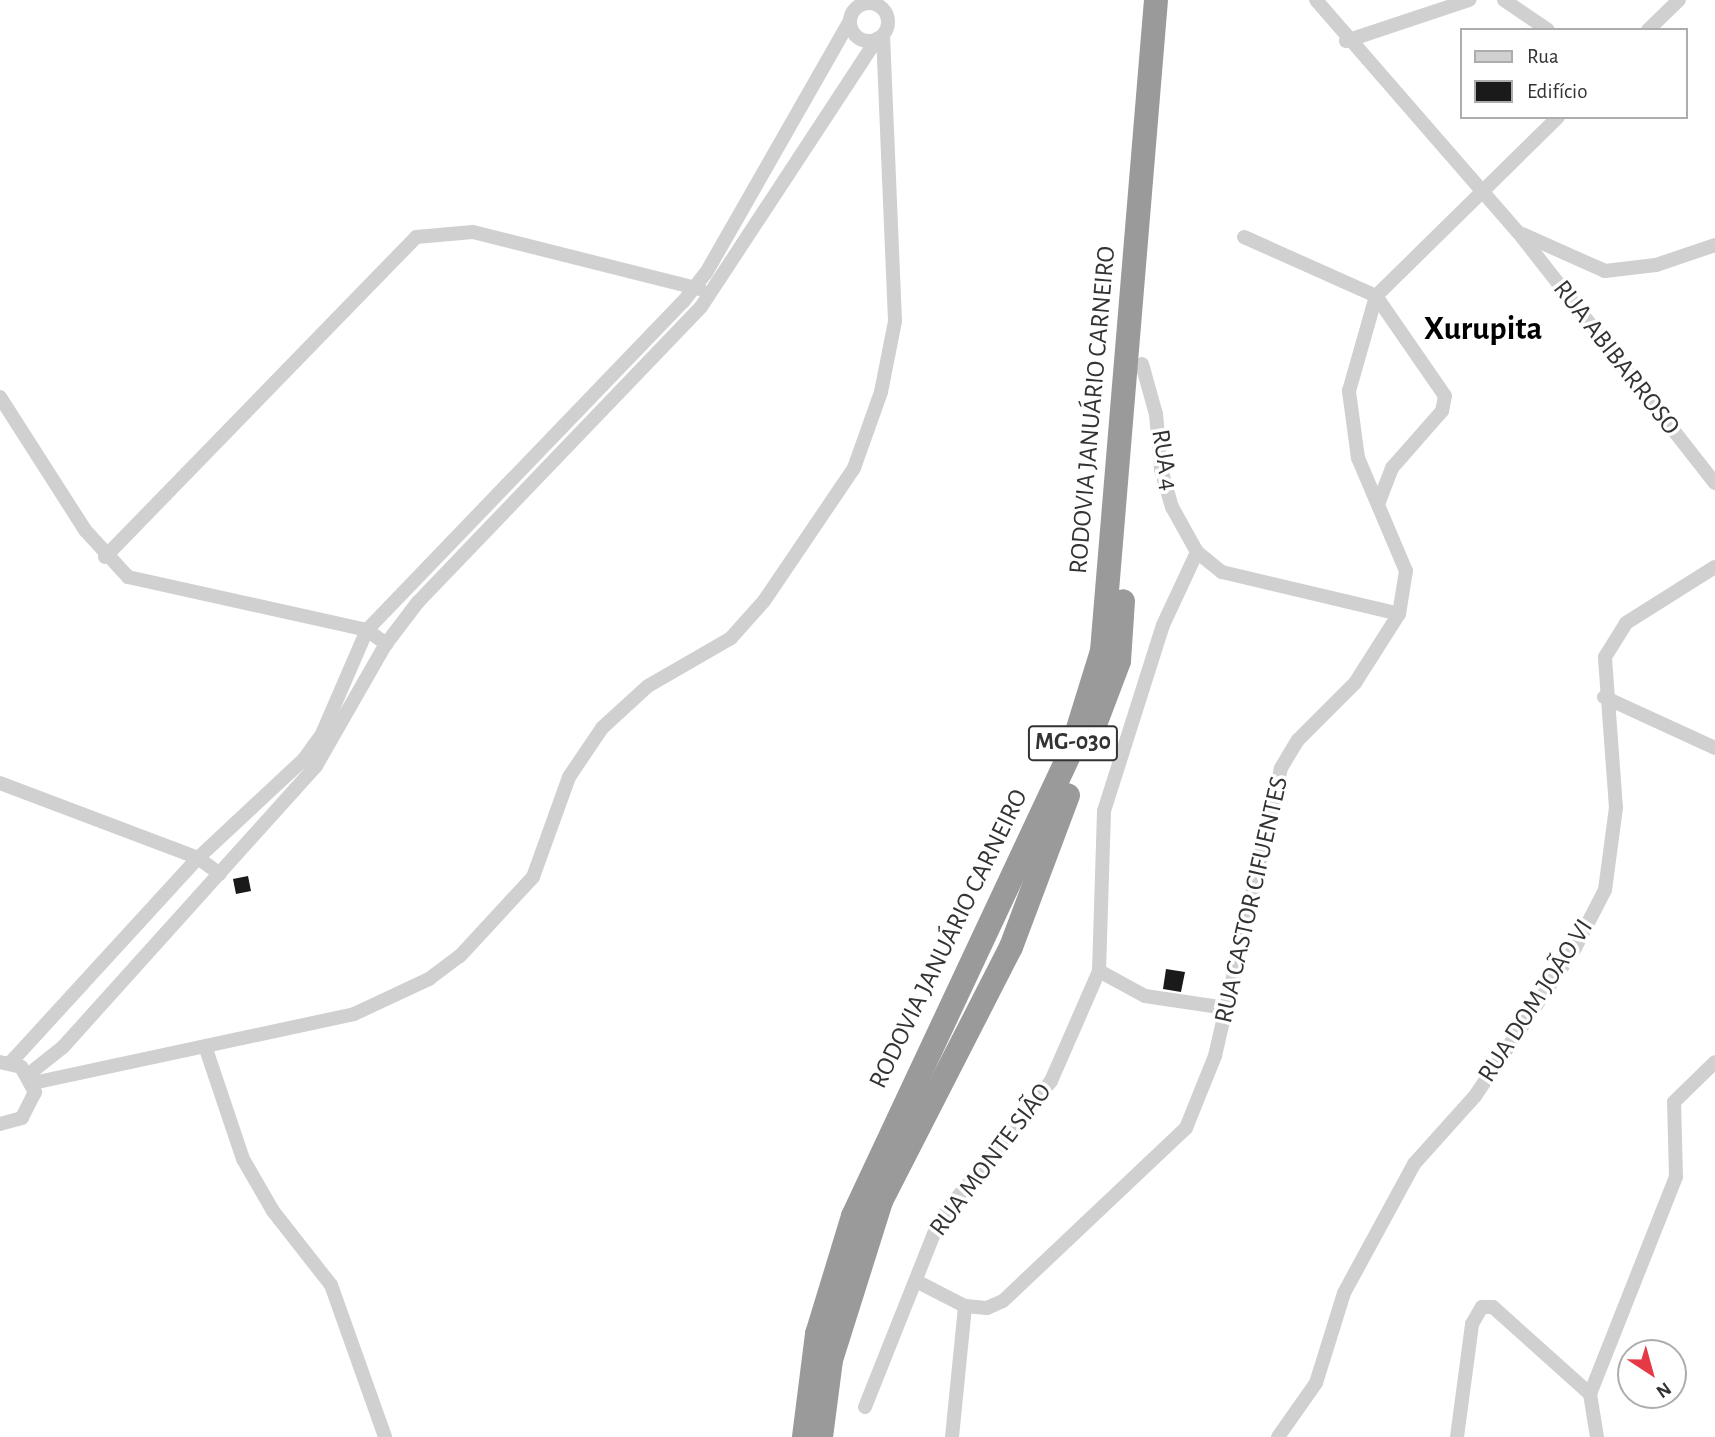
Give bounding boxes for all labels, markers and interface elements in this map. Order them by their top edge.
legend [1460,28,1687,119]
text: Rua [1527,46,1559,67]
text: Edifício [1527,81,1587,102]
street label: RODOVIA JANUÁRIO CARNEIRO [1063,245,1123,575]
street label: RUA ABIBARROSO [1546,274,1686,442]
district label: Xurupita [1424,310,1542,350]
street label: RUA 4 [1144,427,1184,493]
road number: MG-030 [1028,722,1118,764]
street label: RUA CASTOR CIFUENTES [1208,774,1296,1026]
street label: RODOVIA JANUÁRIO CARNEIRO [863,784,1035,1094]
street label: RUA DOM JOÃO VI [1472,914,1600,1088]
street label: RUA MONTE SIÃO [923,1077,1059,1243]
north arrow [1617,1339,1687,1409]
text: N [1653,1378,1674,1401]

